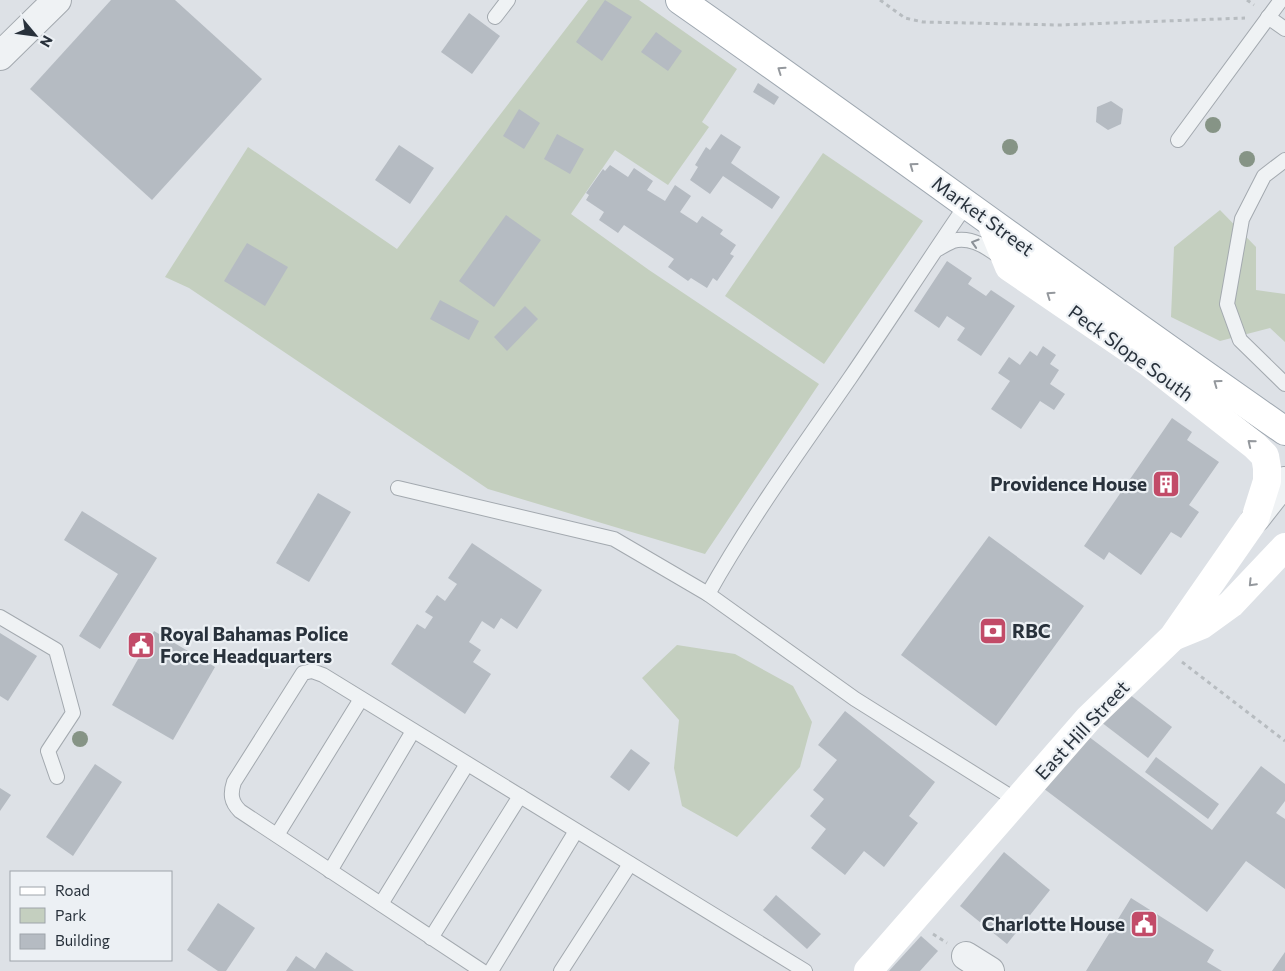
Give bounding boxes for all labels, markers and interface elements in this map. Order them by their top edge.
north arrow [10,10,60,60]
text: N [37,33,57,50]
one-way arrow [778,67,787,76]
one-way arrow [909,163,919,172]
street label: Market Street [928,171,1039,260]
one-way arrow [971,239,980,249]
one-way arrow [1046,292,1055,301]
street label: Peck Slope South [1064,300,1198,406]
one-way arrow [1213,380,1223,389]
one-way arrow [1248,441,1257,449]
building icon: Providence House [1151,469,1181,499]
place label: Providence House [990,472,1147,495]
one-way arrow [1249,577,1258,586]
bank icon: RBC [978,616,1008,646]
place label: RBC [1012,619,1051,642]
place label: Royal Bahamas Police Force Headquarters [160,622,348,667]
public building icon: Royal Bahamas Police Force Headquarters [126,630,156,660]
street label: East Hill Street [1030,675,1134,784]
legend [10,871,172,961]
text: Road [55,881,90,899]
text: Park [55,906,86,924]
public building icon: Charlotte House [1129,909,1159,939]
place label: Charlotte House [982,912,1125,935]
text: Building [55,931,110,949]

